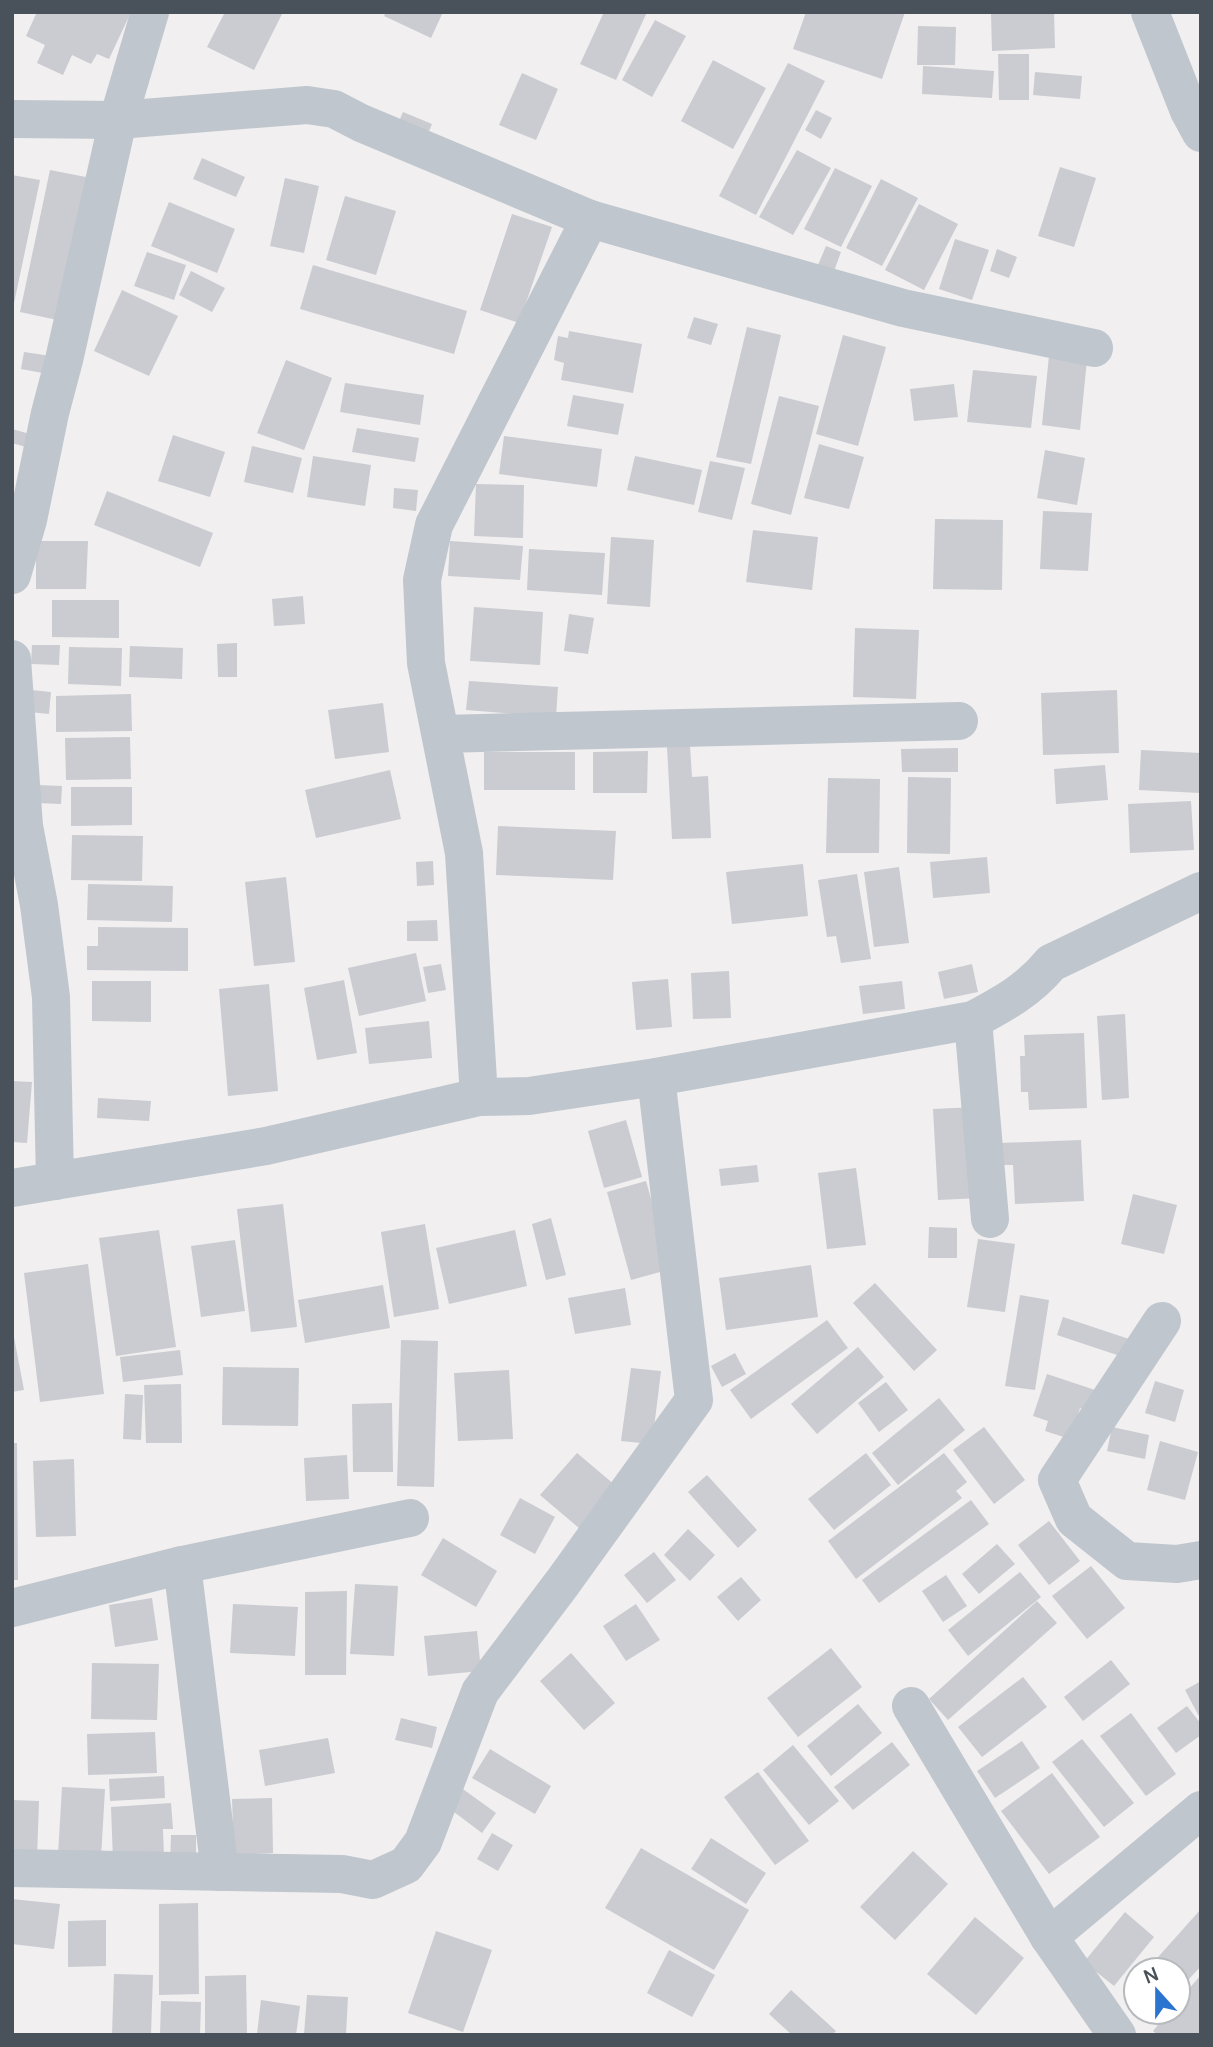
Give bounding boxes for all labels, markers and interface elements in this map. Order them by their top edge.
north arrow [1122,1956,1192,2026]
text: N [1140,1961,1162,1990]

